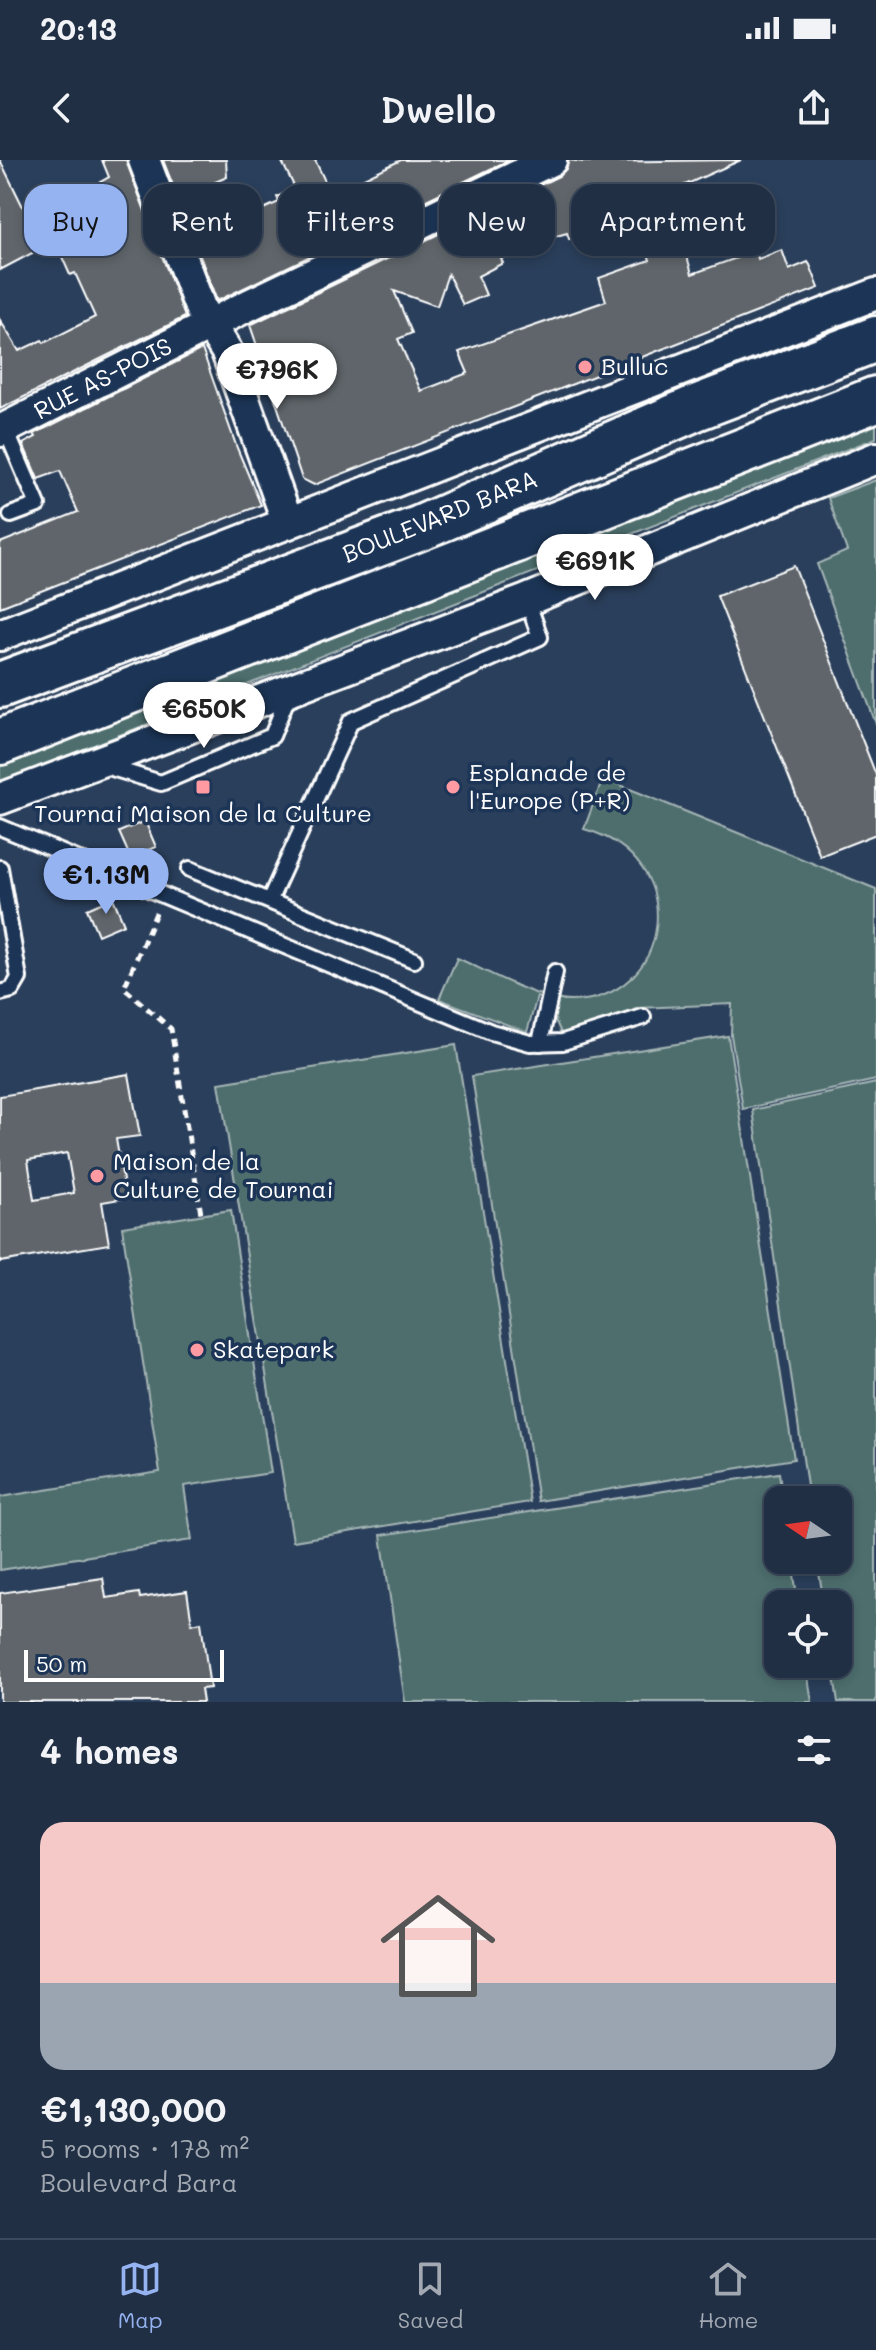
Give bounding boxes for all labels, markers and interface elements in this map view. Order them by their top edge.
text: 20:13 [40,8,117,48]
text: Dwello [380,85,496,132]
icon: back [40,86,84,130]
icon: share [792,86,836,130]
chip: Buy [24,184,127,256]
chip: Rent [143,184,262,256]
chip: Filters [278,184,423,256]
chip: New [439,184,555,256]
chip: Apartment [571,184,775,256]
street label: RUE AS-POIS [28,330,177,426]
pin: €796K [221,343,333,411]
place label: Bulluc [601,350,668,381]
text: €796K [235,352,319,386]
marker: Bulluc [576,358,594,376]
street label: BOULEVARD BARA [337,462,542,569]
pin: €691K [539,534,651,602]
text: €691K [554,543,636,577]
pin: €650K [148,682,260,750]
text: €650K [161,691,247,725]
place label: Esplanade de l'Europe (P+R) [469,756,630,815]
marker: Tournai Maison de la Culture [194,778,212,796]
marker: Esplanade de l'Europe (P+R) [444,778,462,796]
place label: Tournai Maison de la Culture [34,797,372,828]
pin: €1.13M [41,848,171,916]
text: €1.13M [62,857,150,891]
place label: Maison de la Culture de Tournai [113,1145,334,1204]
marker: Maison de la Culture de Tournai [88,1167,106,1185]
place label: Skatepark [213,1333,334,1364]
marker: Skatepark [188,1341,206,1359]
north arrow [764,1486,852,1574]
map controls [764,1486,852,1678]
button: locate [764,1590,852,1678]
scale bar [24,1646,224,1682]
text: 50 m [36,1649,87,1678]
text: 4 homes [40,1728,179,1773]
icon: filters [792,1728,836,1772]
icon: home [366,1874,510,2018]
text: €1,130,000 [40,2086,226,2131]
text: 5 rooms · 178 m² [40,2131,249,2165]
text: Boulevard Bara [40,2165,238,2199]
tab: Map [118,2257,162,2334]
tab: Saved [398,2257,463,2334]
tab: Home [698,2257,758,2334]

